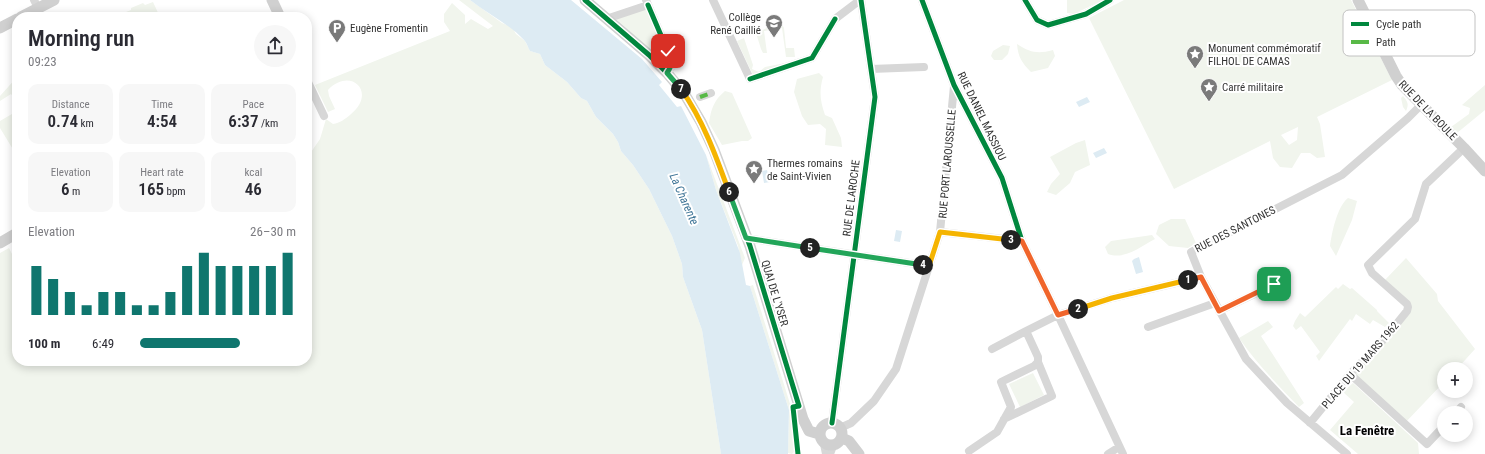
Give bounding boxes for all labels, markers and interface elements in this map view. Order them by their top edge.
legend [1343,10,1475,56]
place label: Collège René Caillié [710,11,761,37]
school or university icon: Collège René Caillié [764,13,784,38]
parking icon: Eugène Fromentin [327,18,347,43]
text: Cycle path [1376,18,1421,31]
place label: Eugène Fromentin [350,22,428,35]
button: share [254,25,296,67]
text: Morning run [28,26,135,51]
pin [651,34,685,68]
text: Path [1376,36,1396,49]
icon: check [657,40,679,62]
place label: Monument commémoratif FILHOL DE CAMAS [1208,42,1321,68]
place icon: Monument commémoratif FILHOL DE CAMAS [1185,44,1205,69]
text: 09:23 [28,54,57,69]
street label: RUE DANIEL MASSIOU [954,70,1009,163]
place icon: Carré militaire [1199,77,1219,102]
street label: RUE DE LA BOULE [1396,78,1460,143]
pin: 7 [671,79,691,99]
place label: Carré militaire [1222,81,1283,94]
text: 7 [678,82,684,95]
text: Distance [52,98,90,111]
text: Time [151,98,173,111]
text: Pace [243,98,264,111]
street label: RUE PORT LAROUSSELLE [936,109,959,219]
text: 0.74 [48,111,78,131]
text: 4:54 [147,111,177,131]
text: 6:37 [228,111,258,131]
text: km [78,117,94,130]
text: /km [258,117,278,130]
place label: Thermes romains de Saint-Vivien [767,157,843,183]
place icon: Thermes romains de Saint-Vivien [744,159,764,184]
street label: RUE DE LAROCHE [840,159,863,237]
text: Elevation [51,166,90,179]
text: Heart rate [140,166,184,179]
text: kcal [244,166,262,179]
water label: La Charente [666,171,702,227]
text: 6 [61,179,70,199]
text: 165 [138,179,164,199]
text: 46 [245,179,262,199]
pin: 6 [719,182,739,202]
text: m [70,185,80,198]
text: bpm [164,185,186,198]
text: 6 [726,185,732,198]
street label: RUE DES SANTONES [1193,203,1278,255]
text: Elevation [28,224,75,239]
text: 26–30 m [250,224,296,239]
pin: 3 [1001,230,1021,250]
text: 3 [1008,233,1014,246]
pin: 5 [800,238,820,258]
text: 5 [807,241,813,254]
pin: 4 [913,255,933,275]
text: 4 [920,258,926,271]
street label: QUAI DE L'YSER [758,259,791,328]
pin [1257,267,1291,301]
pin: 1 [1178,270,1198,290]
text: 1 [1185,273,1191,286]
icon: arrive [1263,273,1285,295]
pin: 2 [1068,299,1088,319]
text: 2 [1075,302,1081,315]
street label: PLACE DU 19 MARS 1962 [1319,319,1402,411]
text: 100 m [28,336,60,351]
text: 6:49 [92,336,114,351]
map controls [1437,362,1473,442]
button: + [1437,362,1473,398]
button: − [1437,406,1473,442]
district label: La Fenêtre [1340,423,1394,438]

